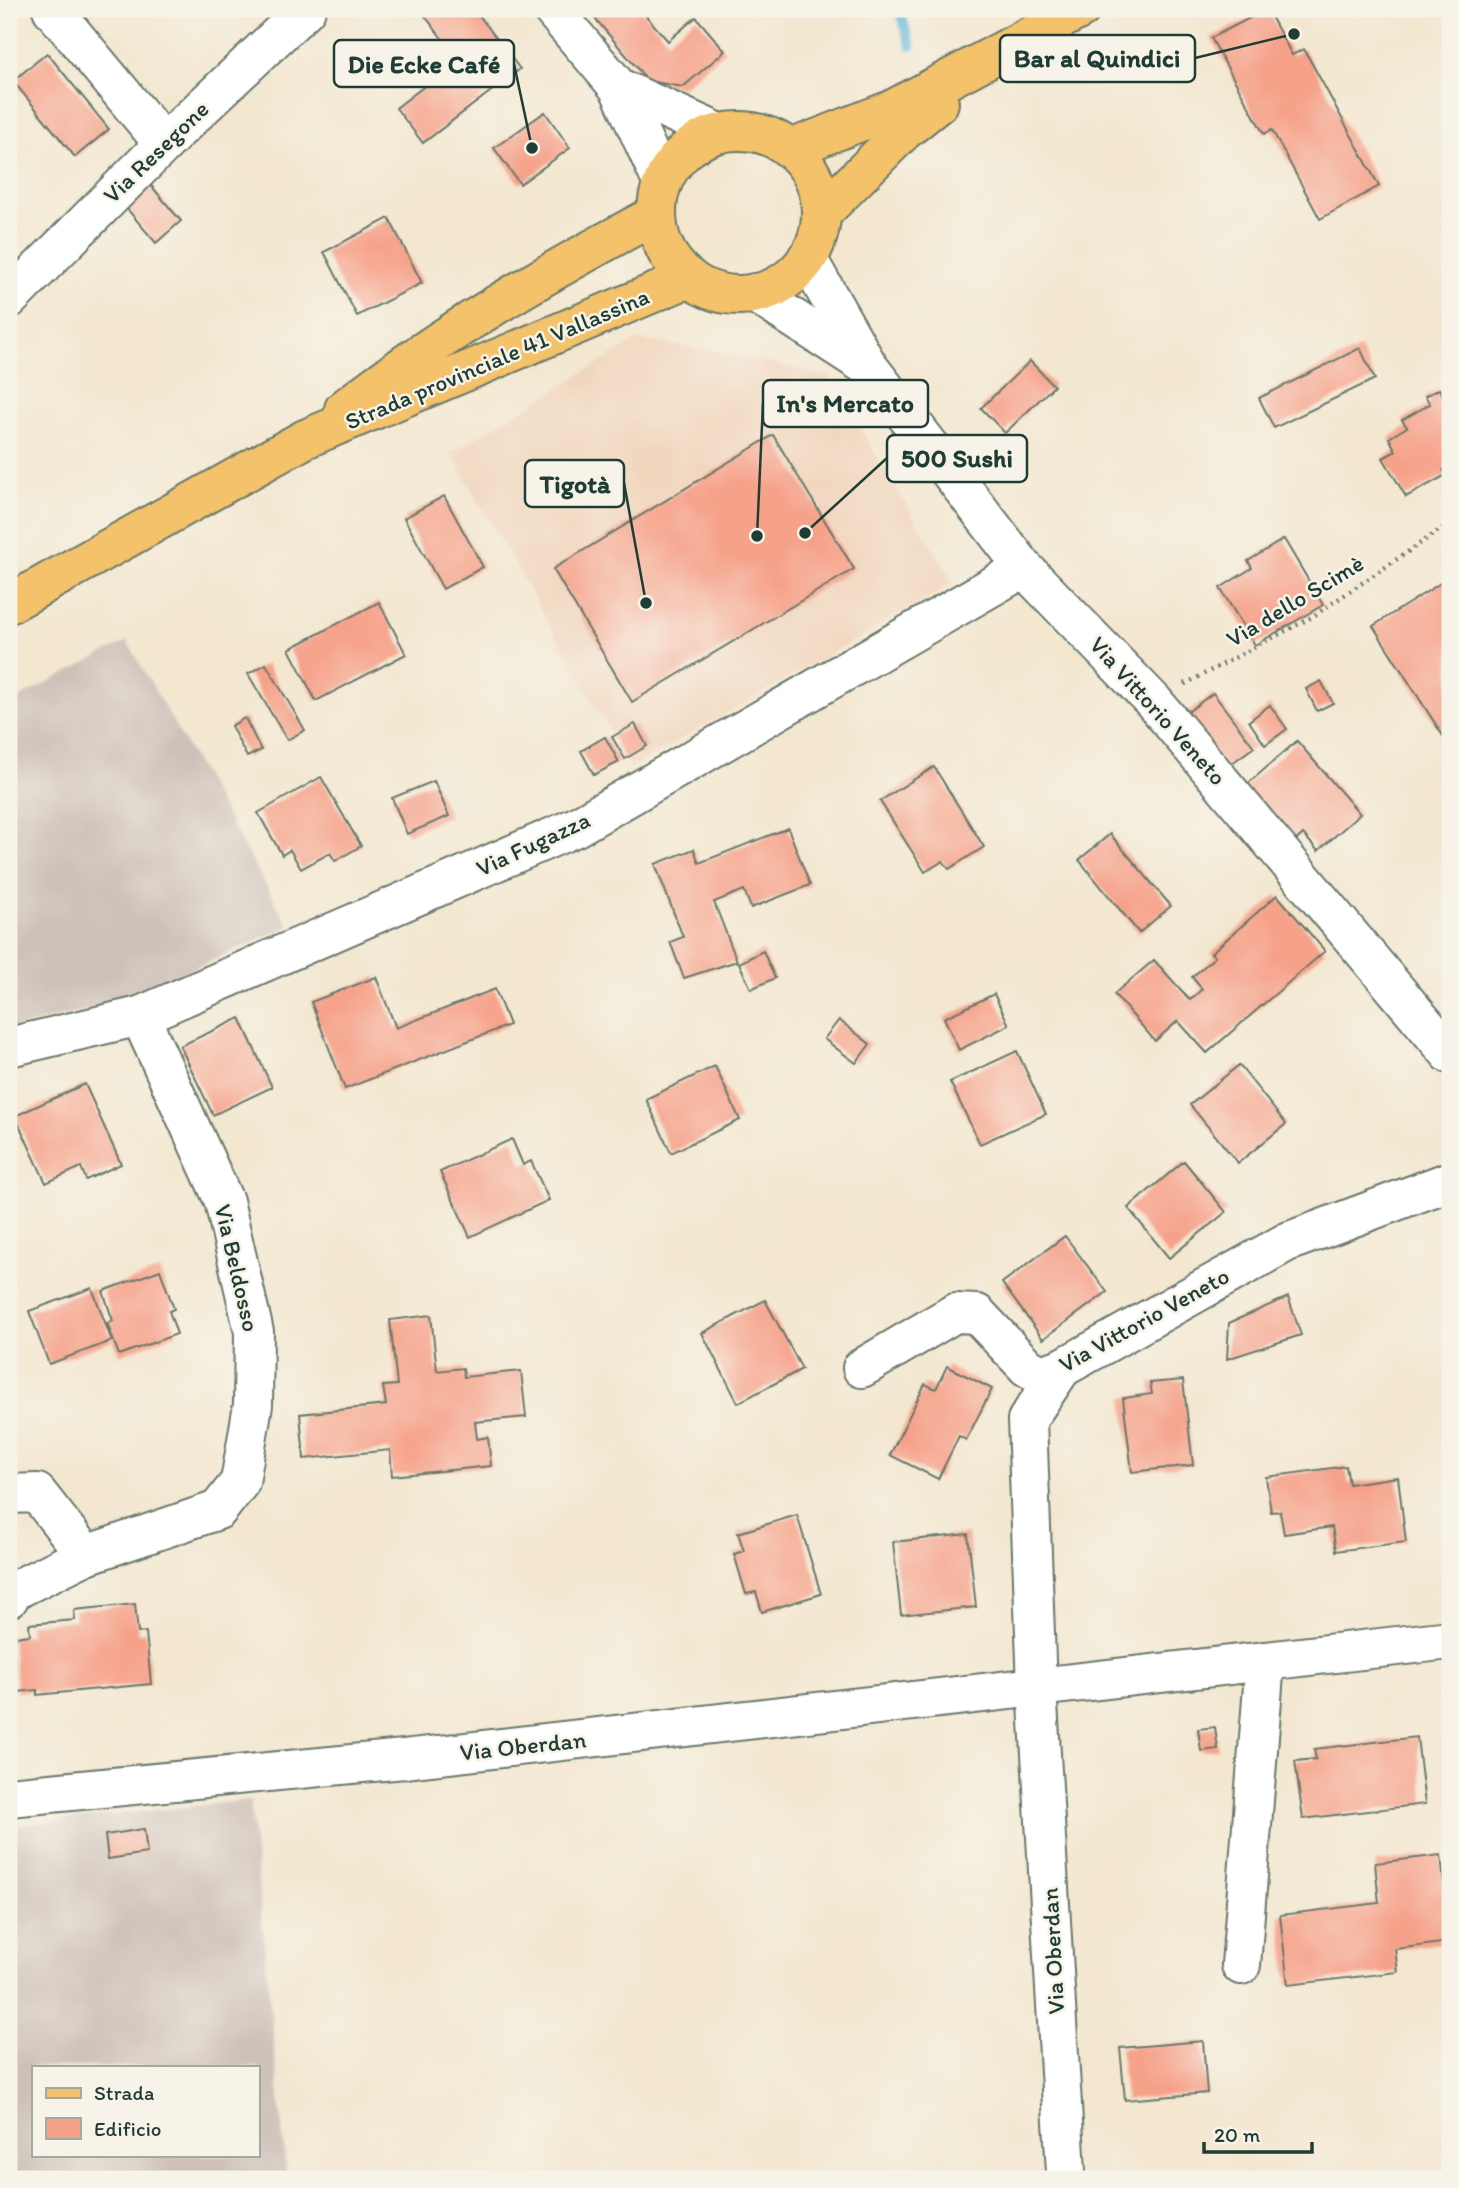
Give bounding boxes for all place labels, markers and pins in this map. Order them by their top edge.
callout: Bar al Quindici [1000,35,1195,82]
callout: Die Ecke Café [334,40,514,87]
callout: In's Mercato [763,380,928,427]
callout: 500 Sushi [887,435,1027,482]
callout: Tigotà [525,460,624,507]

